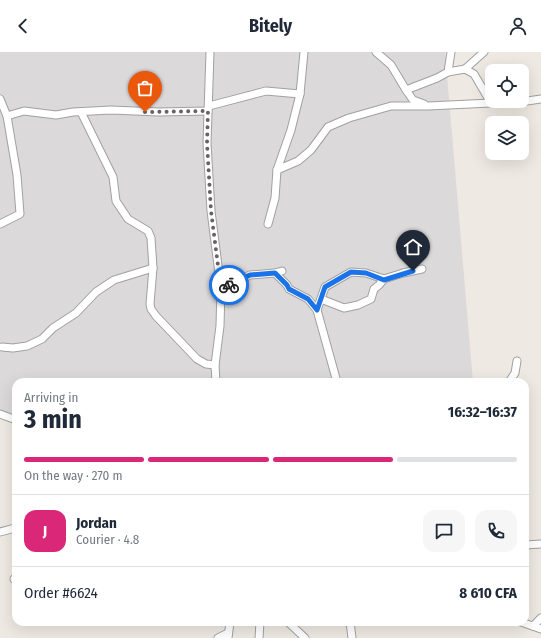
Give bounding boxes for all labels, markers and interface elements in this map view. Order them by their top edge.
icon: back [12,15,34,37]
text: Bitely [249,15,292,37]
icon: person [507,15,529,37]
map controls [485,64,529,160]
button: locate [485,64,529,108]
pin [128,71,162,112]
icon: bag [134,77,156,99]
button: layers [485,116,529,160]
pin [396,230,430,271]
icon: home [402,236,424,258]
courier [209,265,249,305]
icon: bike [218,274,240,296]
text: Arriving in [24,390,78,405]
text: 16:32–16:37 [448,403,517,421]
text: 3 min [24,404,82,435]
text: On the way · 270 m [24,468,122,483]
button: chat [423,510,465,552]
button: phone [475,510,517,552]
text: Jordan [76,514,117,532]
text: J [43,522,47,540]
text: Courier · 4.8 [76,532,139,547]
text: Order #6624 [24,584,98,602]
text: 8 610 CFA [459,584,517,602]

